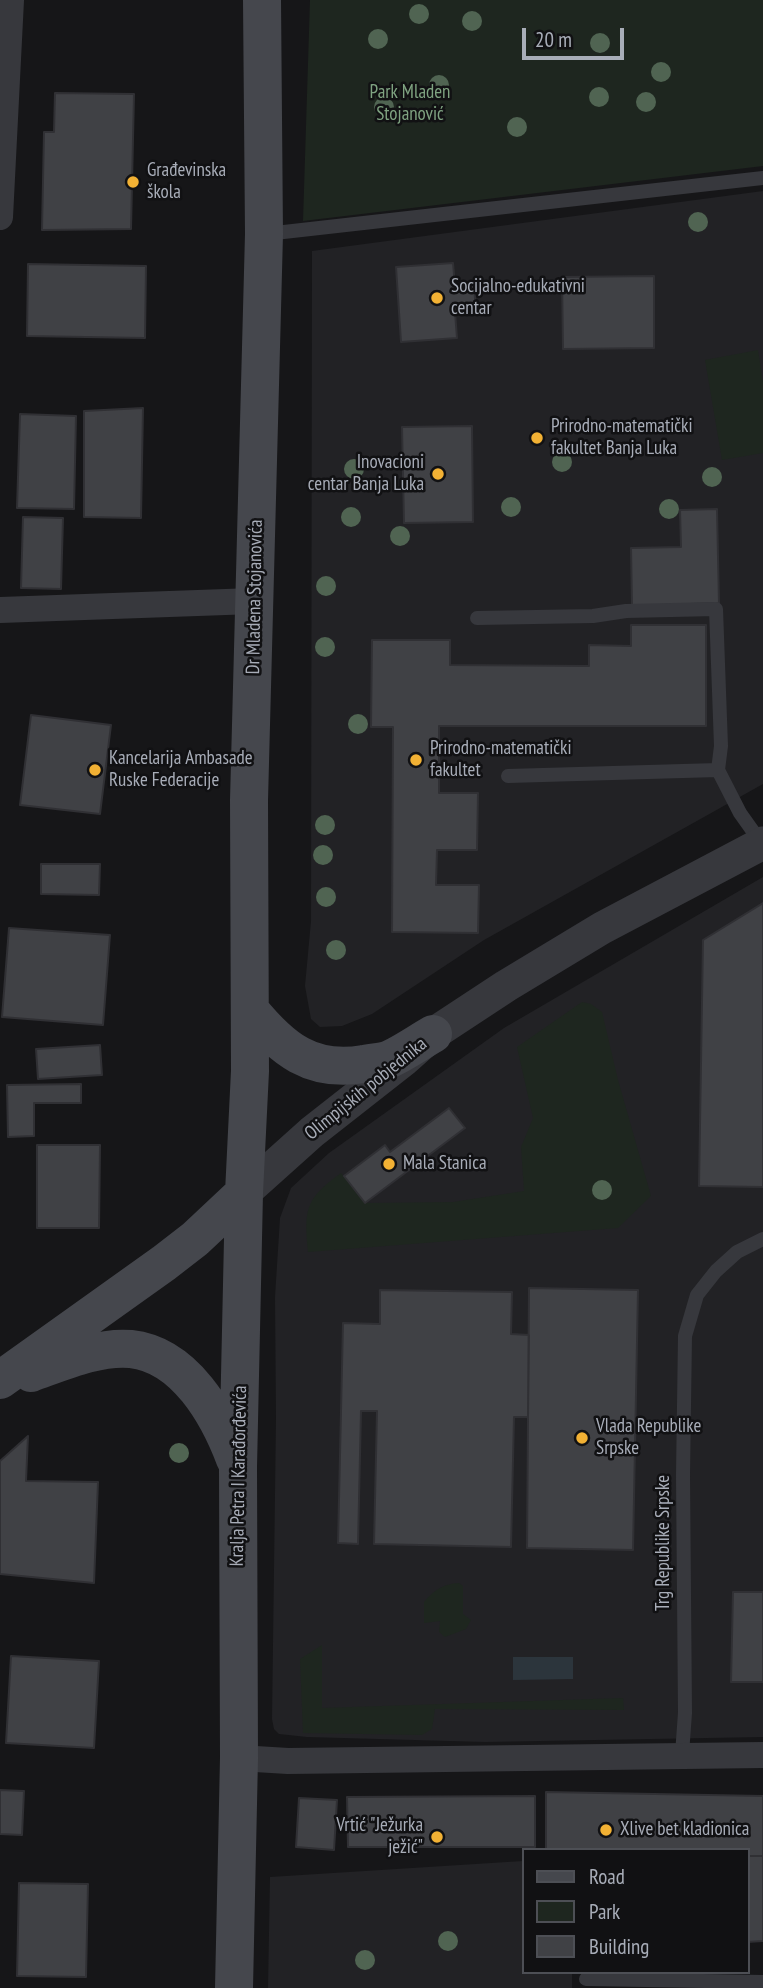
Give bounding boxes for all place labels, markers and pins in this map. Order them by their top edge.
place label: Građevinska škola [147,160,226,204]
marker: Građevinska škola [125,174,141,190]
place label: Socijalno-edukativni centar [451,276,585,320]
marker: Socijalno-edukativni centar [429,290,445,306]
place label: Prirodno-matematički fakultet Banja Luka [551,416,693,460]
marker: Prirodno-matematički fakultet Banja Luka [529,430,545,446]
place label: Inovacioni centar Banja Luka [308,452,424,496]
marker: Inovacioni centar Banja Luka [430,466,446,482]
place label: Prirodno-matematički fakultet [430,738,572,782]
place label: Kancelarija Ambasade Ruske Federacije [109,748,253,792]
marker: Prirodno-matematički fakultet [408,752,424,768]
marker: Kancelarija Ambasade Ruske Federacije [87,762,103,778]
place label: Mala Stanica [403,1153,487,1175]
marker: Mala Stanica [381,1156,397,1172]
place label: Vlada Republike Srpske [596,1416,701,1460]
marker: Vlada Republike Srpske [574,1430,590,1446]
place label: Vrtić "Ježurka ježić" [336,1815,423,1859]
place label: Xlive bet kladionica [620,1819,749,1841]
marker: Xlive bet kladionica [598,1822,614,1838]
marker: Vrtić "Ježurka ježić" [429,1829,445,1845]

